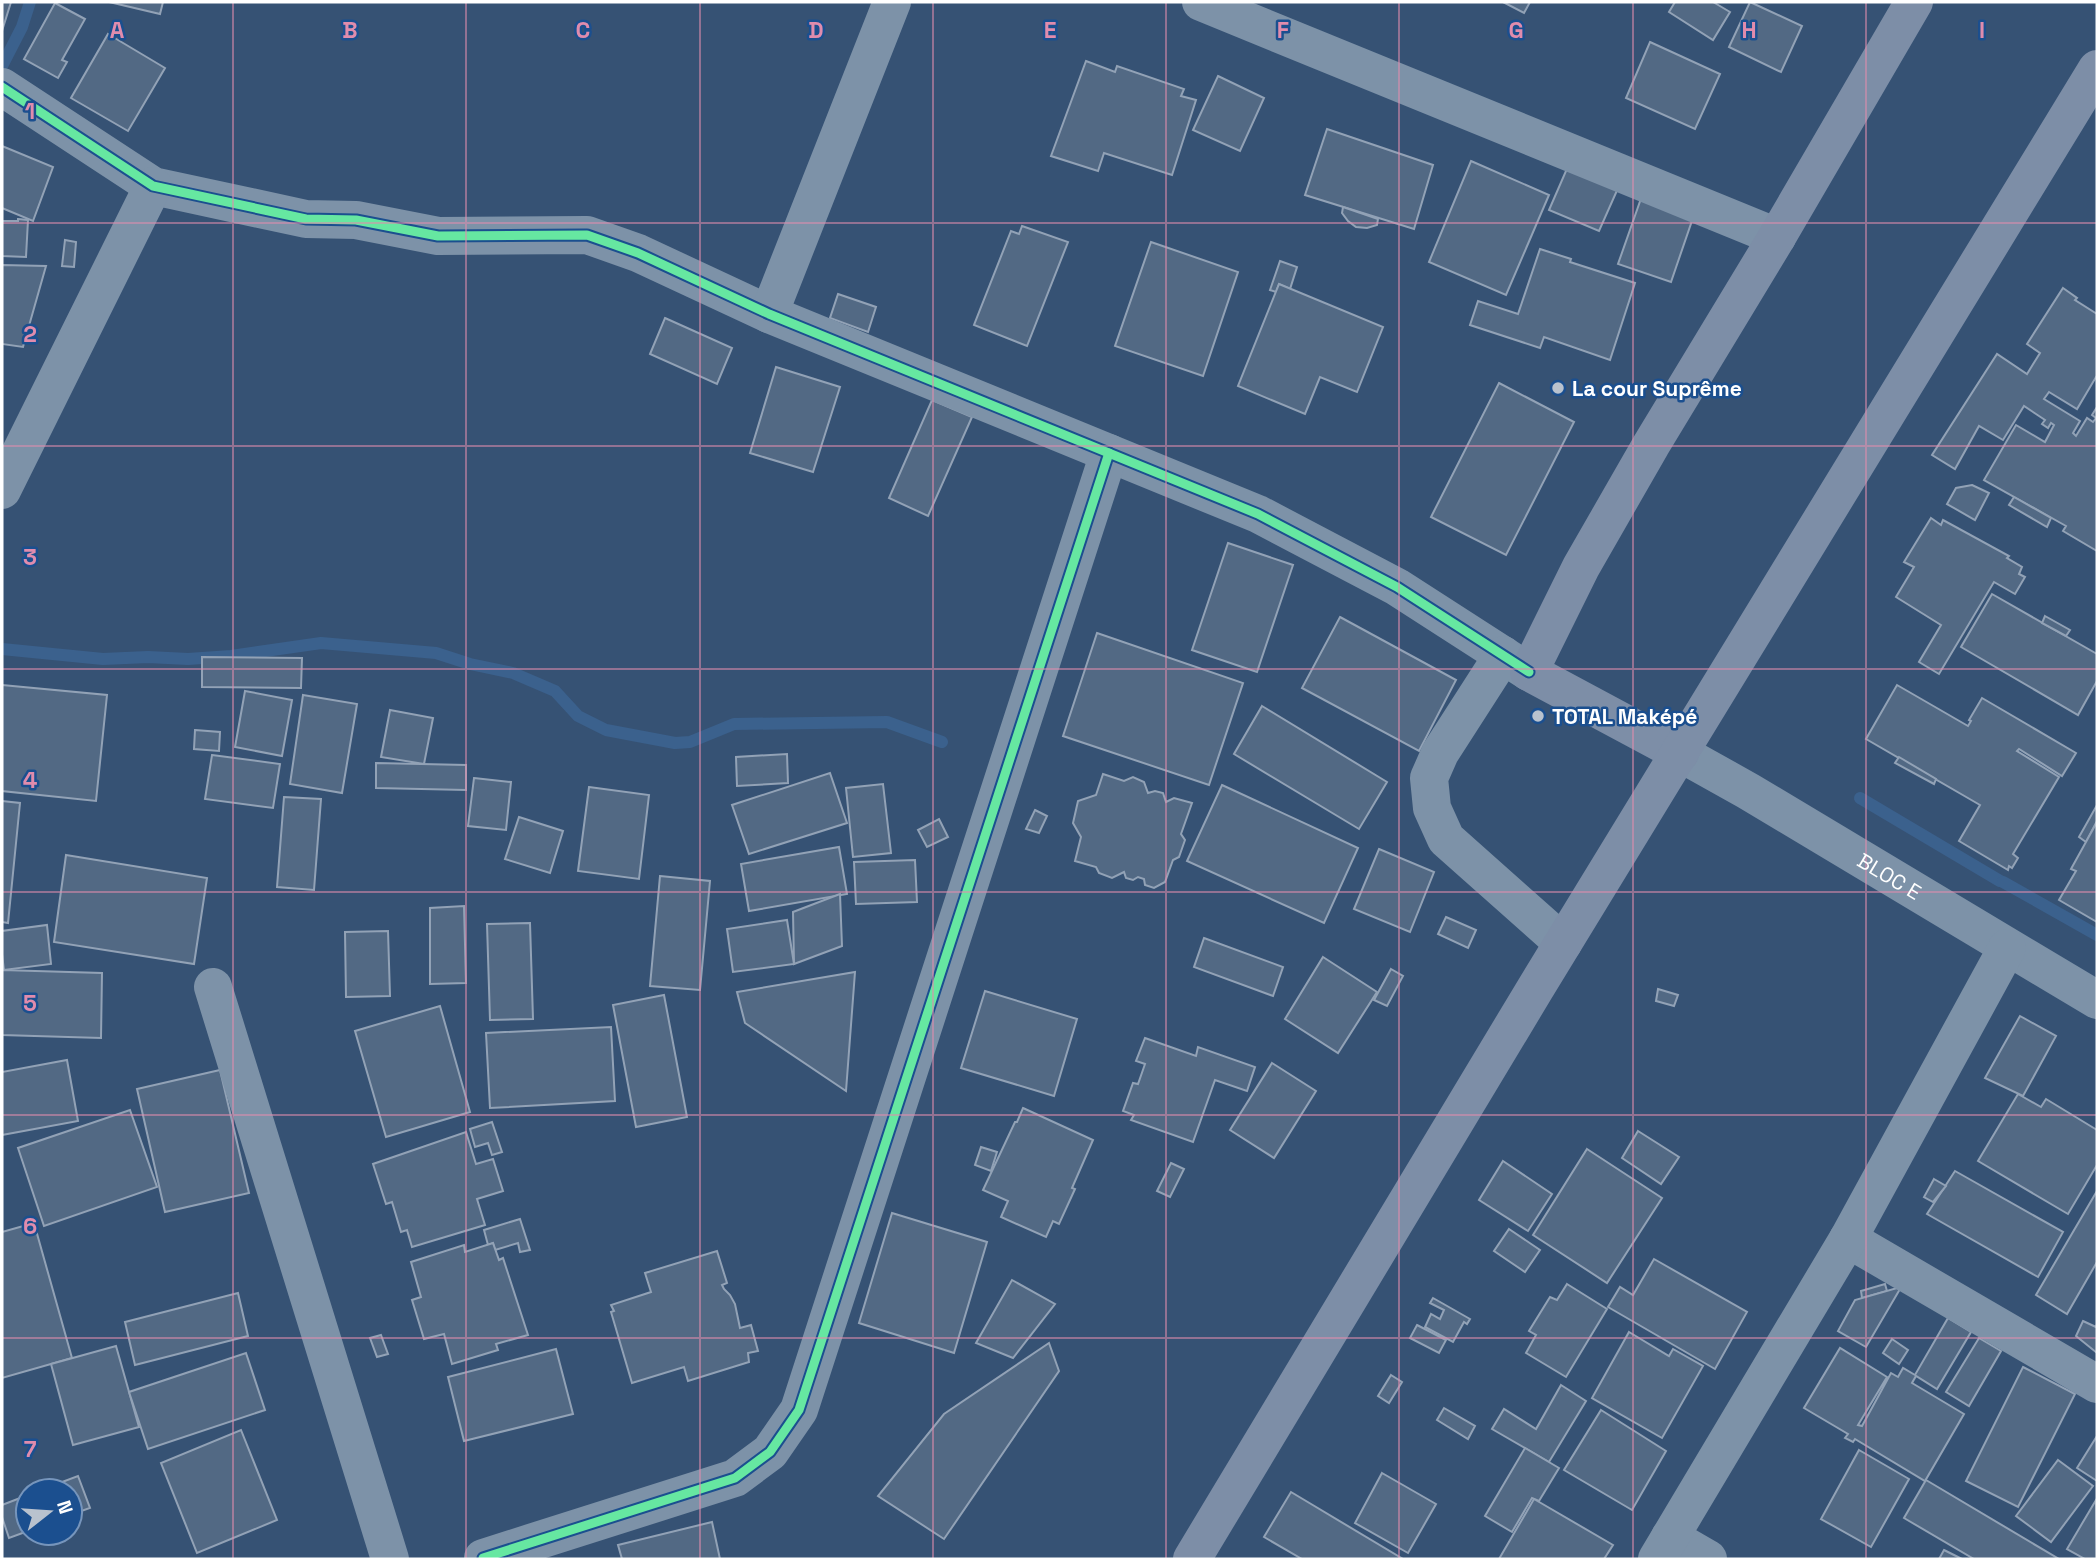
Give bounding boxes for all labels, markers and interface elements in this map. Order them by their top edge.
text: A [110,15,125,45]
text: B [342,15,358,45]
text: C [576,15,590,45]
text: D [808,15,824,45]
text: E [1044,15,1056,45]
text: F [1277,15,1289,45]
text: G [1508,15,1524,45]
text: H [1741,15,1757,45]
text: I [1979,15,1985,45]
text: 1 [25,96,35,126]
text: 2 [23,319,37,349]
place label: La cour Suprême [1572,375,1742,402]
marker: La cour Suprême [1550,380,1566,396]
text: 3 [23,542,37,572]
place label: TOTAL Maképé [1552,703,1697,730]
marker: TOTAL Maképé [1530,708,1546,724]
text: 4 [23,765,38,795]
street label: BLOC E [1853,846,1926,905]
text: 5 [23,988,37,1018]
text: 6 [23,1211,37,1241]
text: 7 [24,1434,37,1464]
north arrow [14,1477,84,1547]
text: N [51,1497,79,1517]

